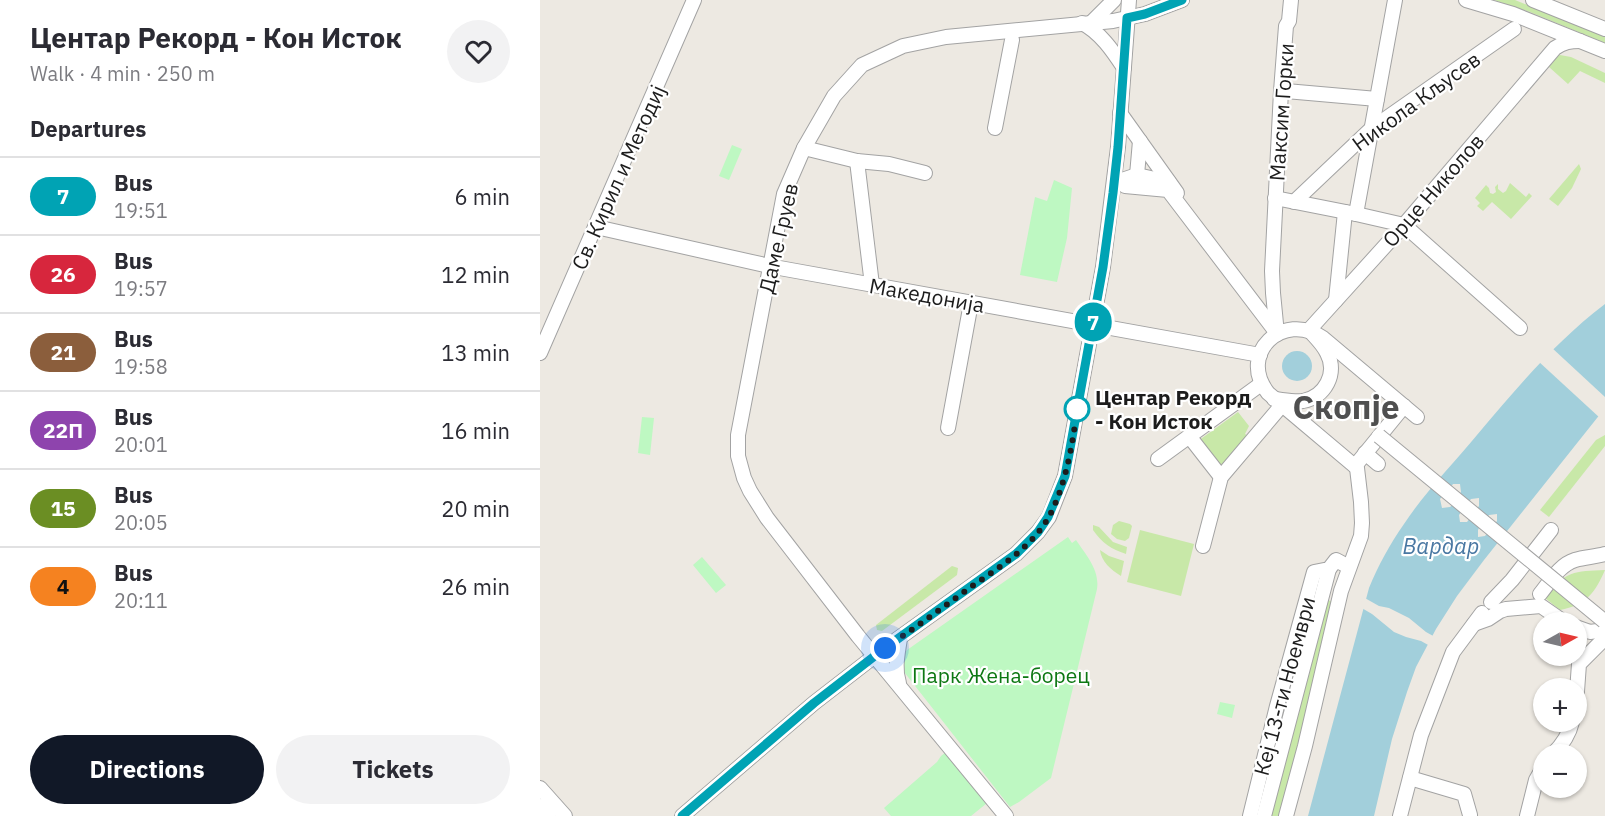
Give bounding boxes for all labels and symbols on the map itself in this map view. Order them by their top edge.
street label: Максим Горки [1262,42,1300,182]
street label: Никола Кљусев [1346,45,1486,157]
street label: Св. Кирил и Методиј [565,80,671,274]
street label: Орце Николов [1376,127,1490,253]
street label: Даме Груев [752,180,804,296]
street label: Македонија [867,271,987,319]
line badge: 7 [1074,302,1112,342]
place label: Центар Рекорд - Кон Исток [1095,383,1251,435]
district label: Скопје [1293,385,1399,428]
marker: Центар Рекорд - Кон Исток [1064,396,1090,422]
water label: Вардар [1403,531,1479,560]
street label: Кеј 13-ти Ноември [1247,593,1321,779]
north arrow [1533,612,1587,666]
your location [870,633,900,663]
park label: Парк Жена-борец [912,661,1090,689]

